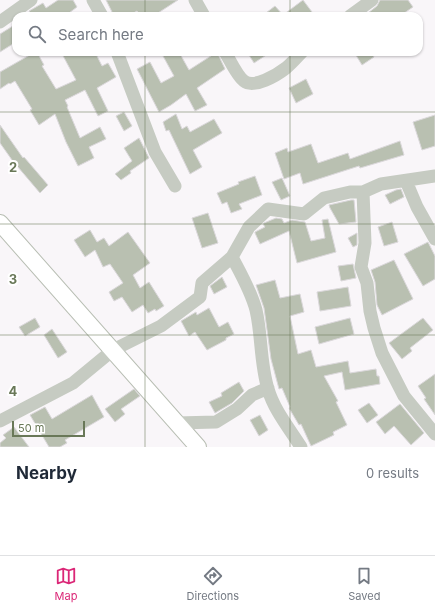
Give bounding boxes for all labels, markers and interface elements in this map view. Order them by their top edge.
search box [12,12,423,56]
icon: search [26,23,48,45]
text: Search here [58,25,144,44]
text: 2 [9,159,17,175]
text: 3 [9,271,17,287]
text: 4 [9,383,18,399]
scale bar [12,419,85,438]
text: 50 m [18,421,44,435]
text: Nearby [16,463,77,483]
text: 0 results [366,465,419,481]
tab: Map [55,565,77,603]
tab: Directions [187,565,239,603]
tab: Saved [348,565,380,603]

